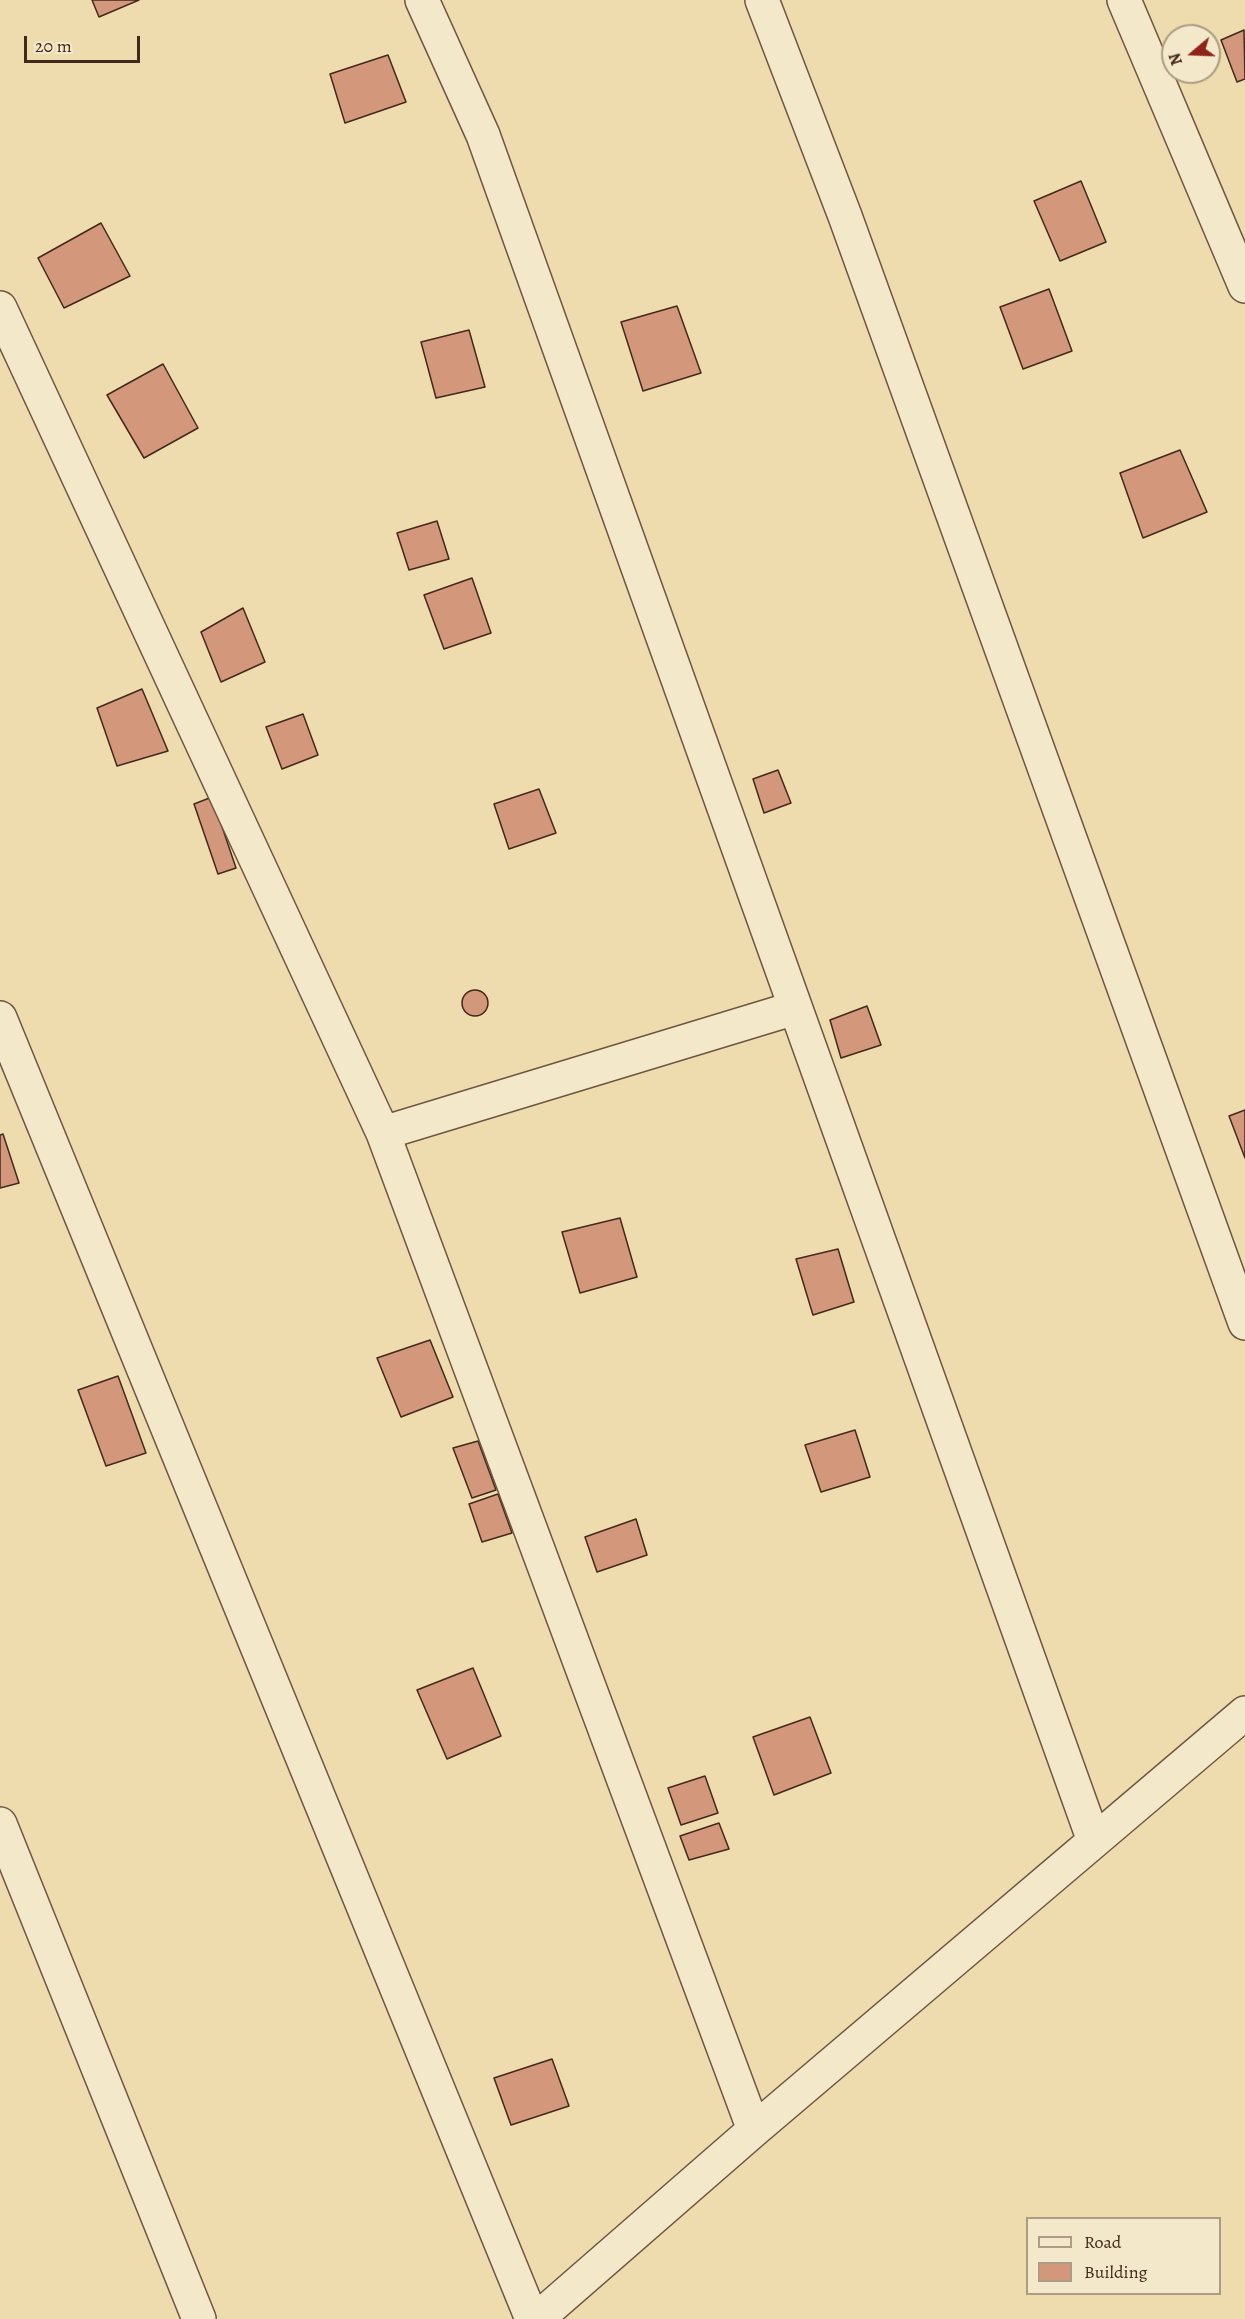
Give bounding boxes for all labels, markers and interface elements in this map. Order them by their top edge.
scale bar [27,24,142,62]
north arrow [1161,24,1221,84]
text: 20 m [35,34,72,58]
text: N [1164,50,1188,68]
legend [1026,2217,1221,2295]
text: Road [1084,2230,1121,2254]
text: Building [1084,2260,1148,2284]

